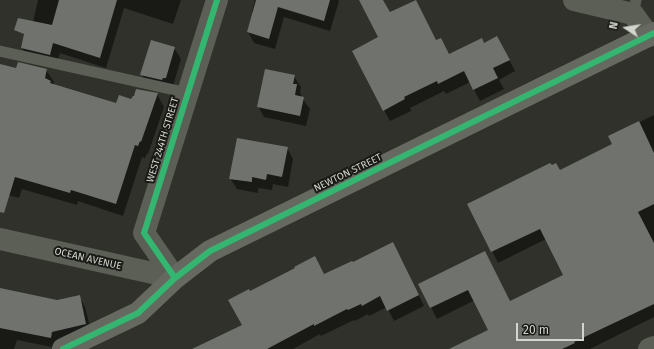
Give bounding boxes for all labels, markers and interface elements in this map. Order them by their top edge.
north arrow [606,8,646,48]
text: N [607,20,621,30]
street label: WEST 244TH STREET [144,96,182,184]
street label: NEWTON STREET [312,151,384,195]
street label: OCEAN AVENUE [53,245,123,273]
scale bar [518,315,586,341]
text: 20 m [523,323,549,337]

